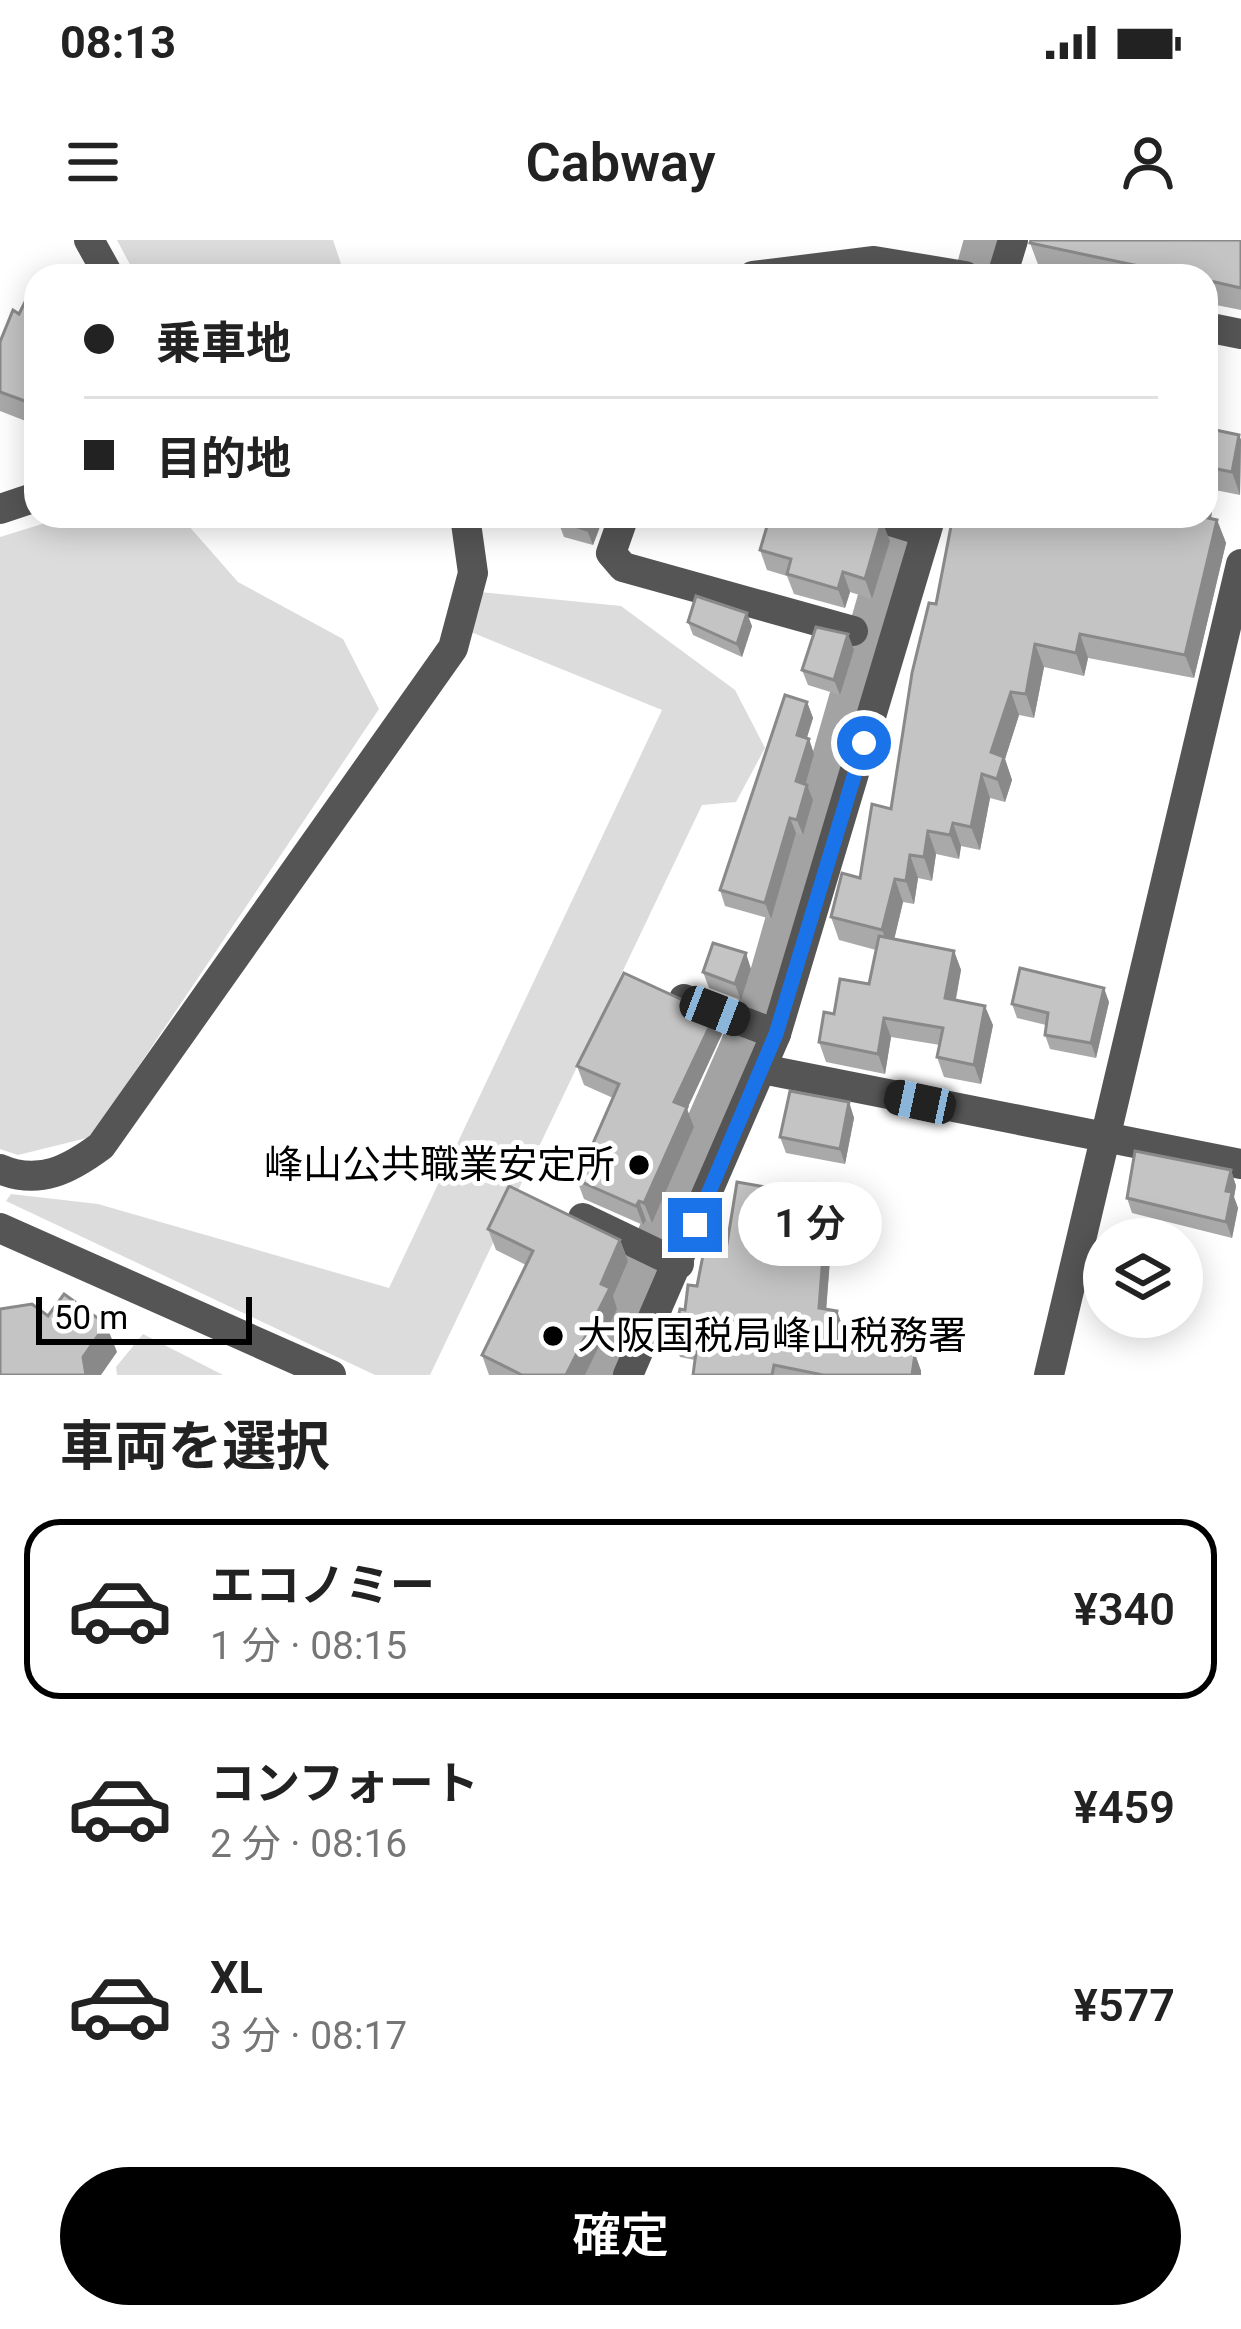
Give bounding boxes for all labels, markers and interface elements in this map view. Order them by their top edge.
text: 08:13 [60,16,176,69]
icon: menu [60,129,126,195]
icon: person [1115,129,1181,195]
text: Cabway [526,131,715,194]
text: 乗車地 [156,317,291,370]
text: 目的地 [156,432,291,485]
route start [837,716,891,770]
car [675,981,755,1041]
car [881,1077,959,1127]
place label: 峰山公共職業安定所 [264,1142,615,1188]
marker: 峰山公共職業安定所 [626,1152,652,1178]
callout: 1 分 [737,1183,881,1267]
route end [668,1198,722,1252]
text: 1 分 [775,1201,845,1247]
map controls [1083,1218,1203,1338]
button: layers [1083,1218,1203,1338]
scale bar [36,1291,252,1344]
text: 50 m [54,1298,128,1337]
place label: 大阪国税局峰山税務署 [577,1313,967,1359]
marker: 大阪国税局峰山税務署 [540,1323,566,1349]
text: 車両を選択 [60,1415,330,1478]
icon: car [66,1555,174,1663]
text: エコノミー [210,1559,435,1612]
text: ¥340 [1074,1583,1175,1636]
text: 1 分 · 08:15 [210,1623,407,1669]
icon: car [66,1753,174,1861]
text: コンフォート [210,1757,479,1810]
text: ¥459 [1074,1781,1175,1834]
text: 2 分 · 08:16 [210,1821,407,1867]
icon: car [66,1951,174,2059]
text: XL [210,1951,263,2004]
text: ¥577 [1074,1979,1175,2032]
text: 3 分 · 08:17 [210,2013,407,2059]
button: 確定 [60,2167,1181,2305]

